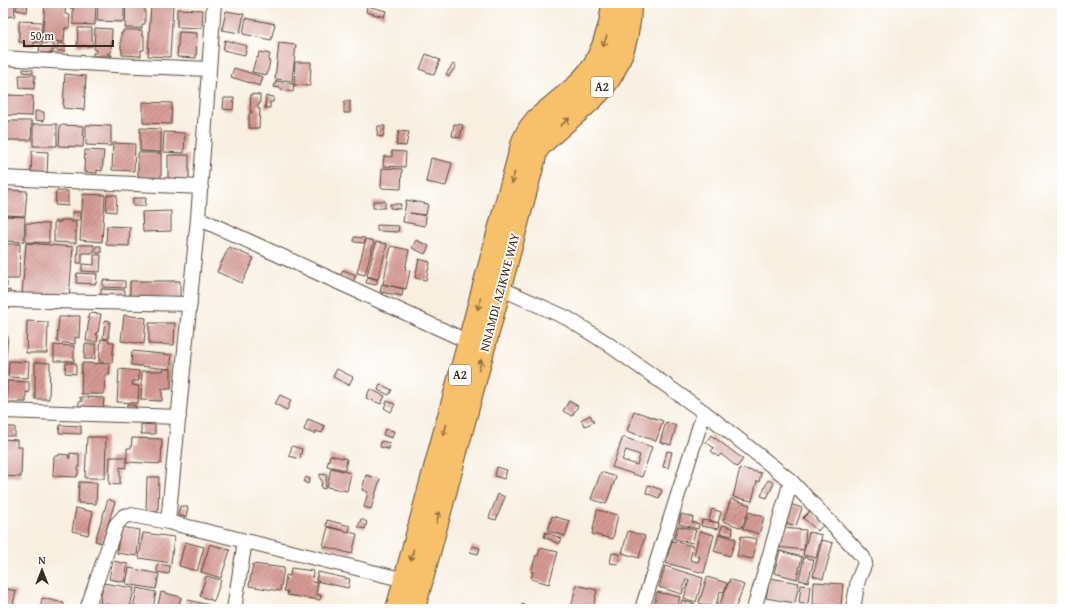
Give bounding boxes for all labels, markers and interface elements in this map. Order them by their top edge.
scale bar [24,22,113,48]
text: 50 m [30,27,54,44]
one-way arrow [601,34,608,47]
road number: A2 [591,77,613,97]
one-way arrow [560,117,570,127]
one-way arrow [508,172,516,185]
street label: NNAMDI AZIKWE WAY [475,231,524,353]
one-way arrow [475,297,482,310]
one-way arrow [476,359,484,372]
road number: A2 [449,365,471,385]
one-way arrow [441,423,449,436]
one-way arrow [435,511,443,524]
one-way arrow [408,548,415,561]
north arrow [22,550,62,590]
text: N [38,552,46,568]

